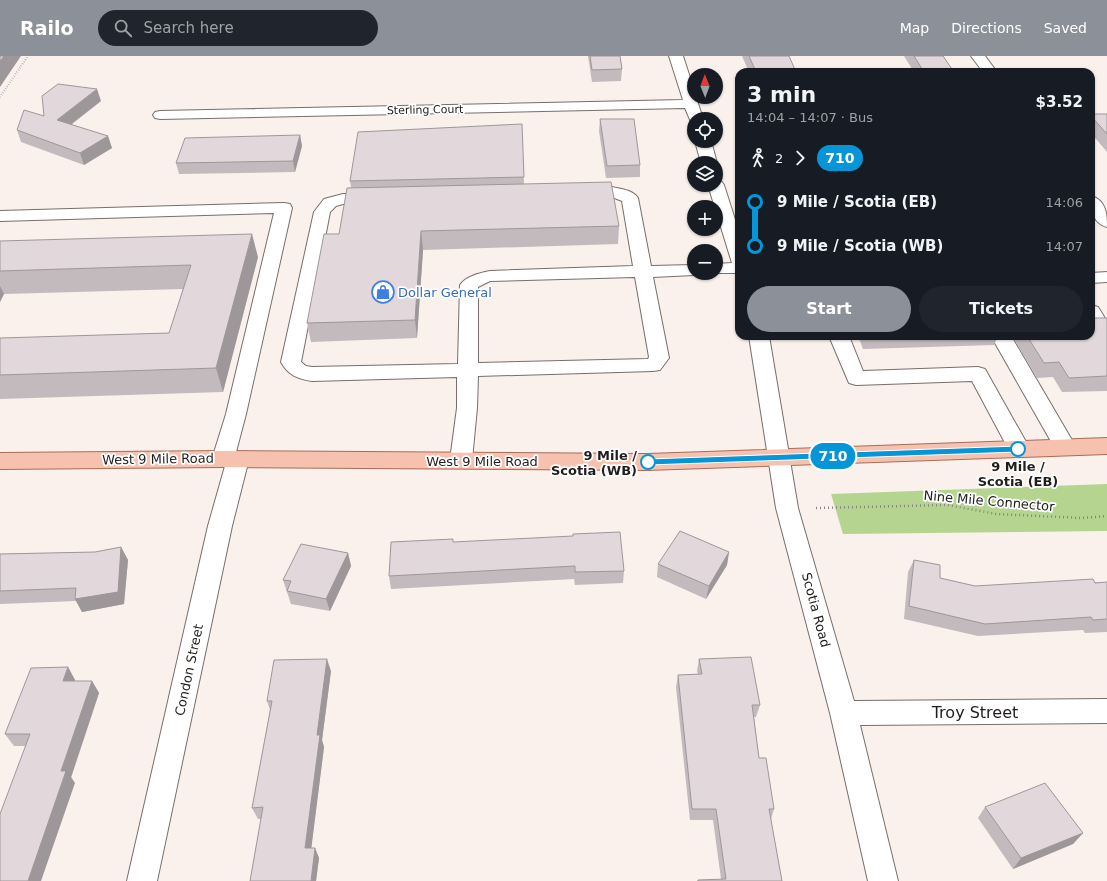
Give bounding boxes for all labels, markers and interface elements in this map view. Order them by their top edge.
search box [98,10,378,46]
text: Railo [20,17,74,39]
icon: search [112,17,134,39]
text: Search here [144,19,234,37]
text: Map [900,20,929,36]
text: Directions [951,20,1022,36]
text: Saved [1044,20,1087,36]
north arrow [687,68,723,104]
map controls [687,68,723,280]
text: 3 min [747,82,816,107]
text: $3.52 [1036,93,1083,111]
street label: Sterling Court [387,103,464,117]
text: 14:04 – 14:07 · Bus [747,110,873,125]
button: locate [687,112,723,148]
icon: walk [747,147,769,169]
icon: forward [789,147,811,169]
text: 710 [825,150,855,166]
text: 2 [775,151,783,166]
button: layers [687,156,723,192]
text: 9 Mile / Scotia (EB) [777,193,937,211]
text: 14:06 [1046,195,1083,210]
button: + [687,200,723,236]
text: 9 Mile / Scotia (WB) [777,237,943,255]
text: 14:07 [1046,239,1083,254]
button: − [687,244,723,280]
shop icon: Dollar General [370,279,396,305]
place label: Dollar General [398,285,492,300]
button: Start [747,286,911,332]
button: Tickets [919,286,1083,332]
marker: 9 Mile / Scotia (EB) [1010,441,1026,457]
line badge: 710 [810,443,856,469]
place label: 9 Mile / Scotia (WB) [551,448,637,478]
text: 710 [818,448,848,464]
street label: West 9 Mile Road [102,451,214,467]
street label: West 9 Mile Road [426,454,538,469]
marker: 9 Mile / Scotia (WB) [640,454,656,470]
place label: 9 Mile / Scotia (EB) [978,459,1058,489]
street label: Nine Mile Connector [923,488,1056,514]
street label: Scotia Road [799,571,833,649]
street label: Condon Street [172,623,206,717]
street label: Troy Street [931,703,1018,722]

